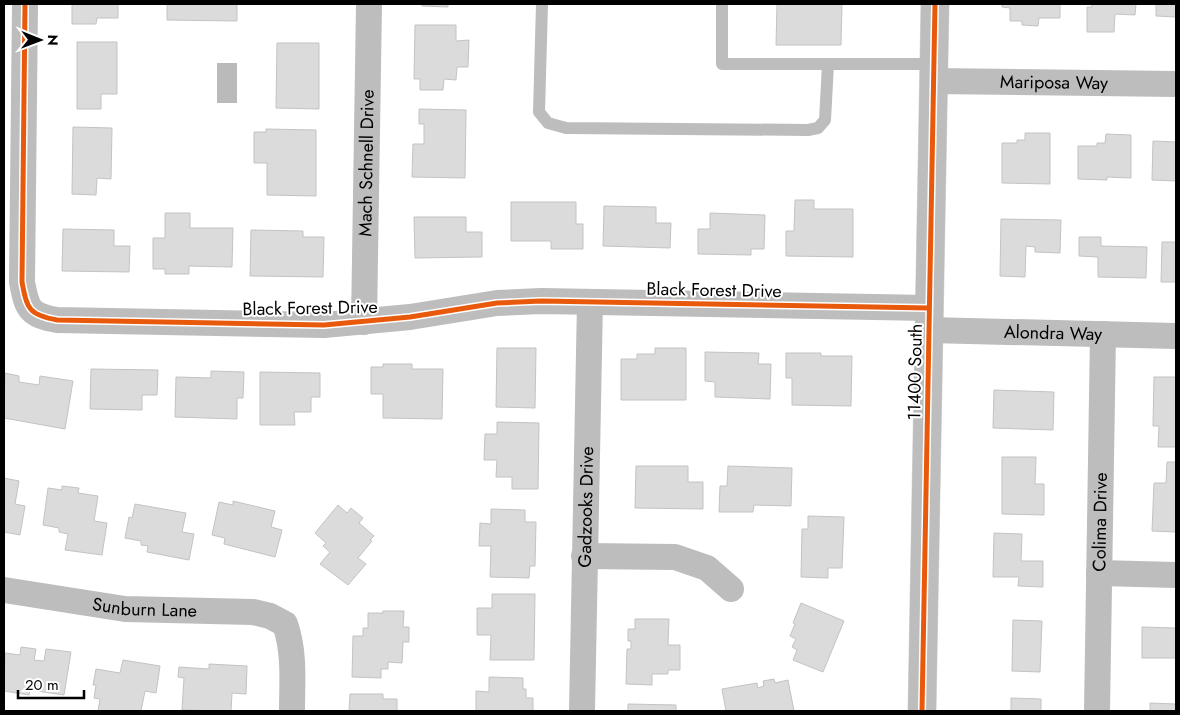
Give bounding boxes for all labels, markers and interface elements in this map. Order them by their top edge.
north arrow [15,15,65,65]
text: N [43,34,63,46]
street label: Mariposa Way [1000,69,1108,96]
street label: Mach Schnell Drive [352,89,381,237]
street label: Black Forest Drive [646,276,782,304]
street label: Black Forest Drive [242,294,378,322]
street label: Alondra Way [1003,319,1103,347]
street label: 11400 South [901,323,929,421]
street label: Gadzooks Drive [572,446,600,568]
street label: Colima Drive [1086,472,1114,572]
street label: Sunburn Lane [90,591,197,624]
scale bar [18,668,84,700]
text: 20 m [25,674,59,696]

